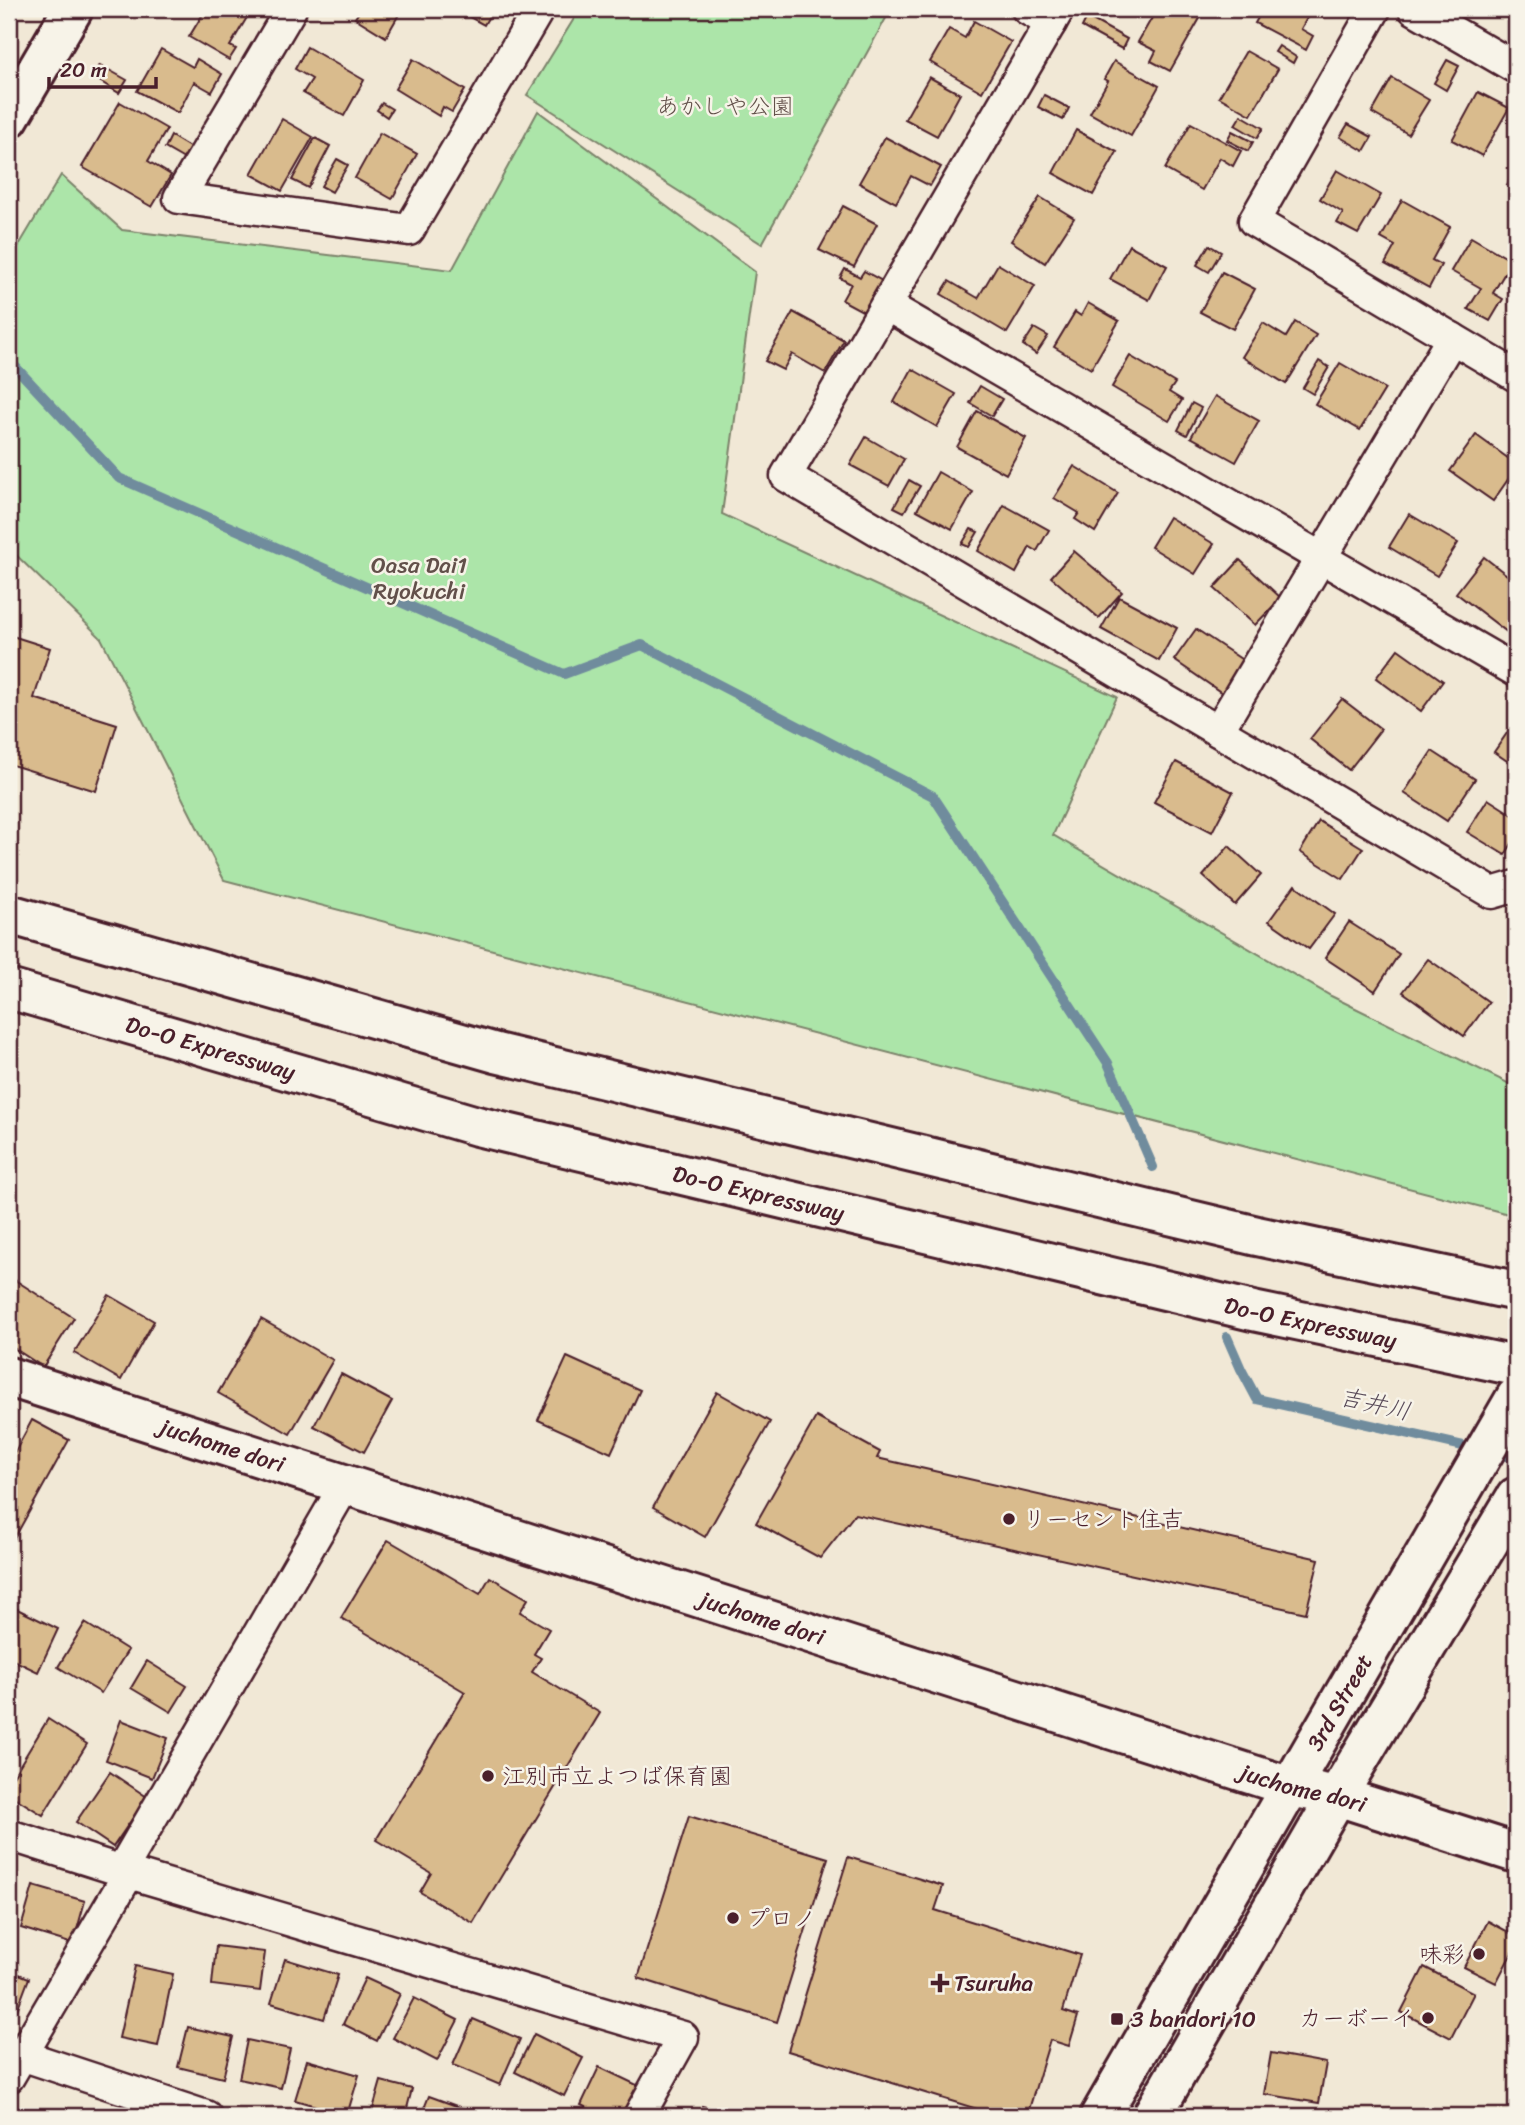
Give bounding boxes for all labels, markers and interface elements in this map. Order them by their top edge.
scale bar [49,46,156,90]
text: 20 m [60,51,107,89]
park label: あかしや公園 [656,86,794,127]
park label: Oasa Dai1 Ryokuchi [371,545,467,612]
street label: Do-O Expressway [120,1004,300,1093]
street label: Do-O Expressway [668,1153,849,1234]
street label: Do-O Expressway [1220,1285,1400,1362]
water label: 吉井川 [1335,1375,1415,1433]
street label: juchome dori [150,1405,291,1485]
place label: リーセント住吉 [1023,1499,1184,1540]
marker: リーセント住吉 [1001,1511,1017,1527]
street label: juchome dori [690,1578,831,1658]
street label: 3rd Street [1295,1646,1384,1759]
street label: juchome dori [1230,1750,1372,1825]
place label: 江別市立よつば保育園 [502,1756,732,1797]
marker: 江別市立よつば保育園 [480,1768,496,1784]
place label: プロノ [747,1898,816,1939]
marker: プロノ [725,1910,741,1926]
place label: 味彩 [1419,1934,1465,1975]
marker: 味彩 [1471,1946,1487,1962]
place label: Tsuruha [954,1963,1033,2004]
marker: Tsuruha [932,1975,948,1991]
place label: カーボーイ [1299,1998,1414,2039]
place label: 3 bandori 10 [1131,1999,1256,2040]
marker: カーボーイ [1420,2010,1436,2026]
marker: 3 bandori 10 [1109,2011,1125,2027]

